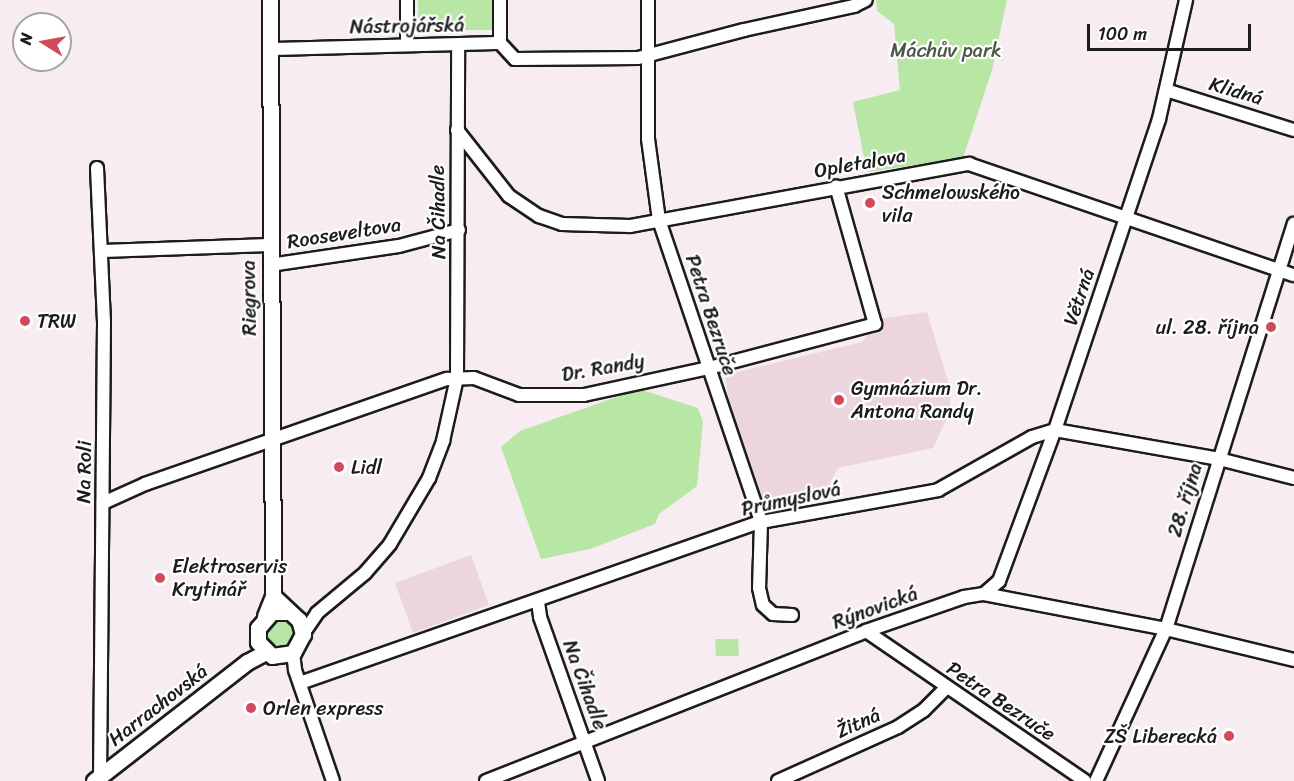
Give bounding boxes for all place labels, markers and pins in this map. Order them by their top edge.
place label: Schmelowského vila [882,180,1020,227]
marker: Schmelowského vila [863,196,877,210]
place label: TRW [37,309,76,333]
marker: TRW [18,314,32,328]
place label: ul. 28. října [1155,315,1259,339]
marker: ul. 28. října [1264,320,1278,334]
place label: Gymnázium Dr. Antona Randy [851,376,981,423]
marker: Gymnázium Dr. Antona Randy [832,393,846,407]
place label: Lidl [351,455,382,479]
marker: Lidl [332,460,346,474]
place label: Elektroservis Krytinář [172,554,287,601]
marker: Elektroservis Krytinář [153,571,167,585]
place label: Orlen express [263,696,384,720]
marker: Orlen express [244,701,258,715]
place label: ZŠ Liberecká [1104,724,1217,748]
marker: ZŠ Liberecká [1222,729,1236,743]

